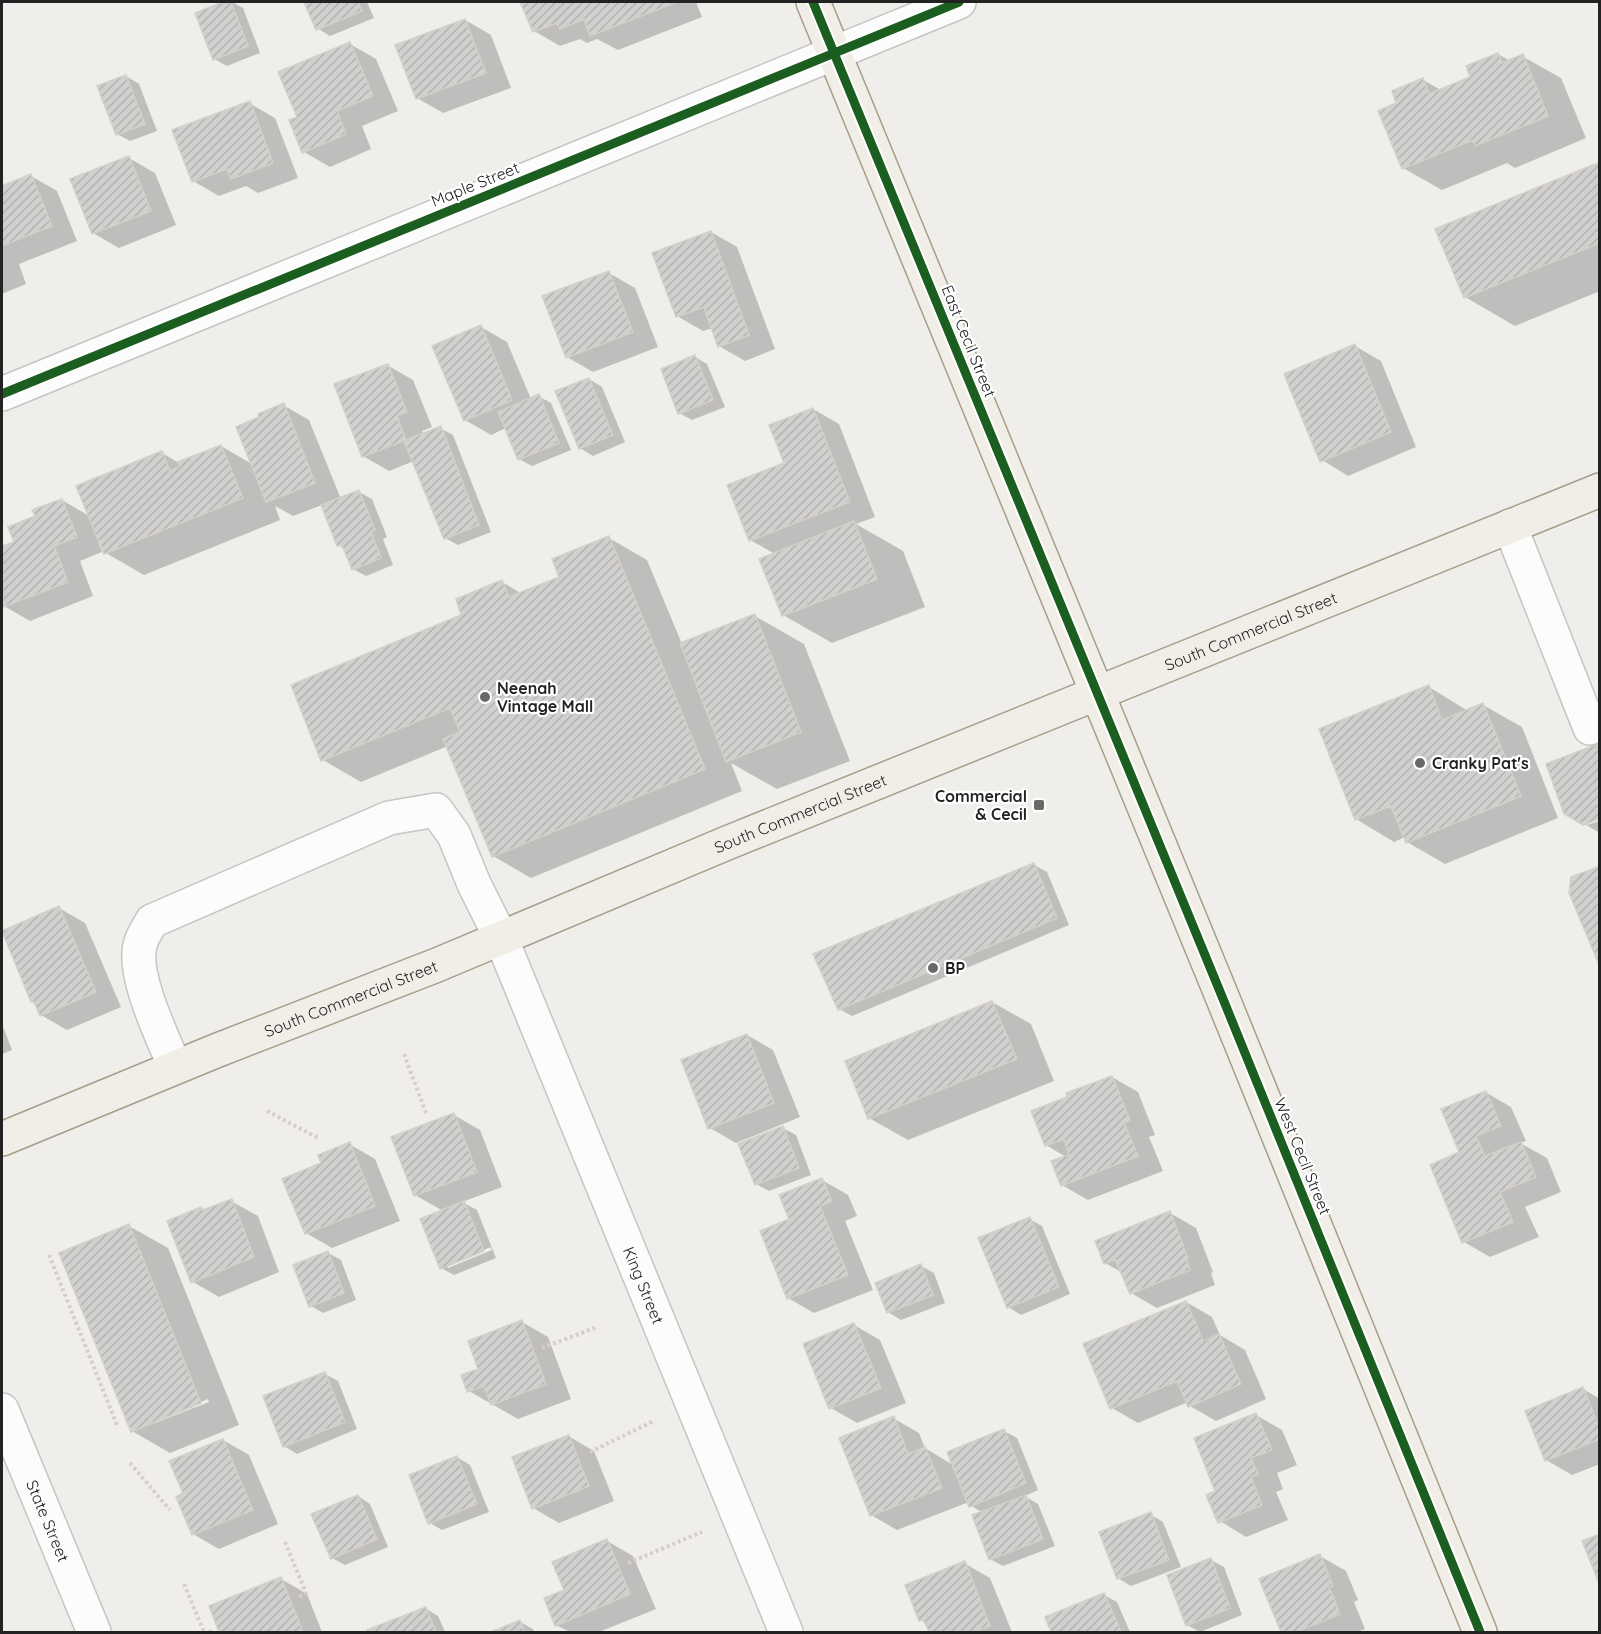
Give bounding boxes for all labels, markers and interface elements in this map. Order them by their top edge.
street label: Maple Street [428,157,522,211]
street label: East Cecil Street [937,282,1001,400]
street label: South Commercial Street [1162,587,1340,675]
place label: Neenah Vintage Mall [497,678,593,716]
marker: Neenah Vintage Mall [478,690,492,704]
place label: Cranky Pat's [1432,753,1529,773]
marker: Cranky Pat's [1413,756,1427,770]
street label: South Commercial Street [711,770,889,857]
place label: Commercial & Cecil [935,786,1027,824]
marker: Commercial & Cecil [1032,798,1046,812]
street label: South Commercial Street [261,956,440,1041]
place label: BP [945,958,965,978]
marker: BP [926,961,940,975]
street label: West Cecil Street [1270,1095,1336,1217]
street label: King Street [619,1244,668,1327]
street label: State Street [22,1477,74,1565]

